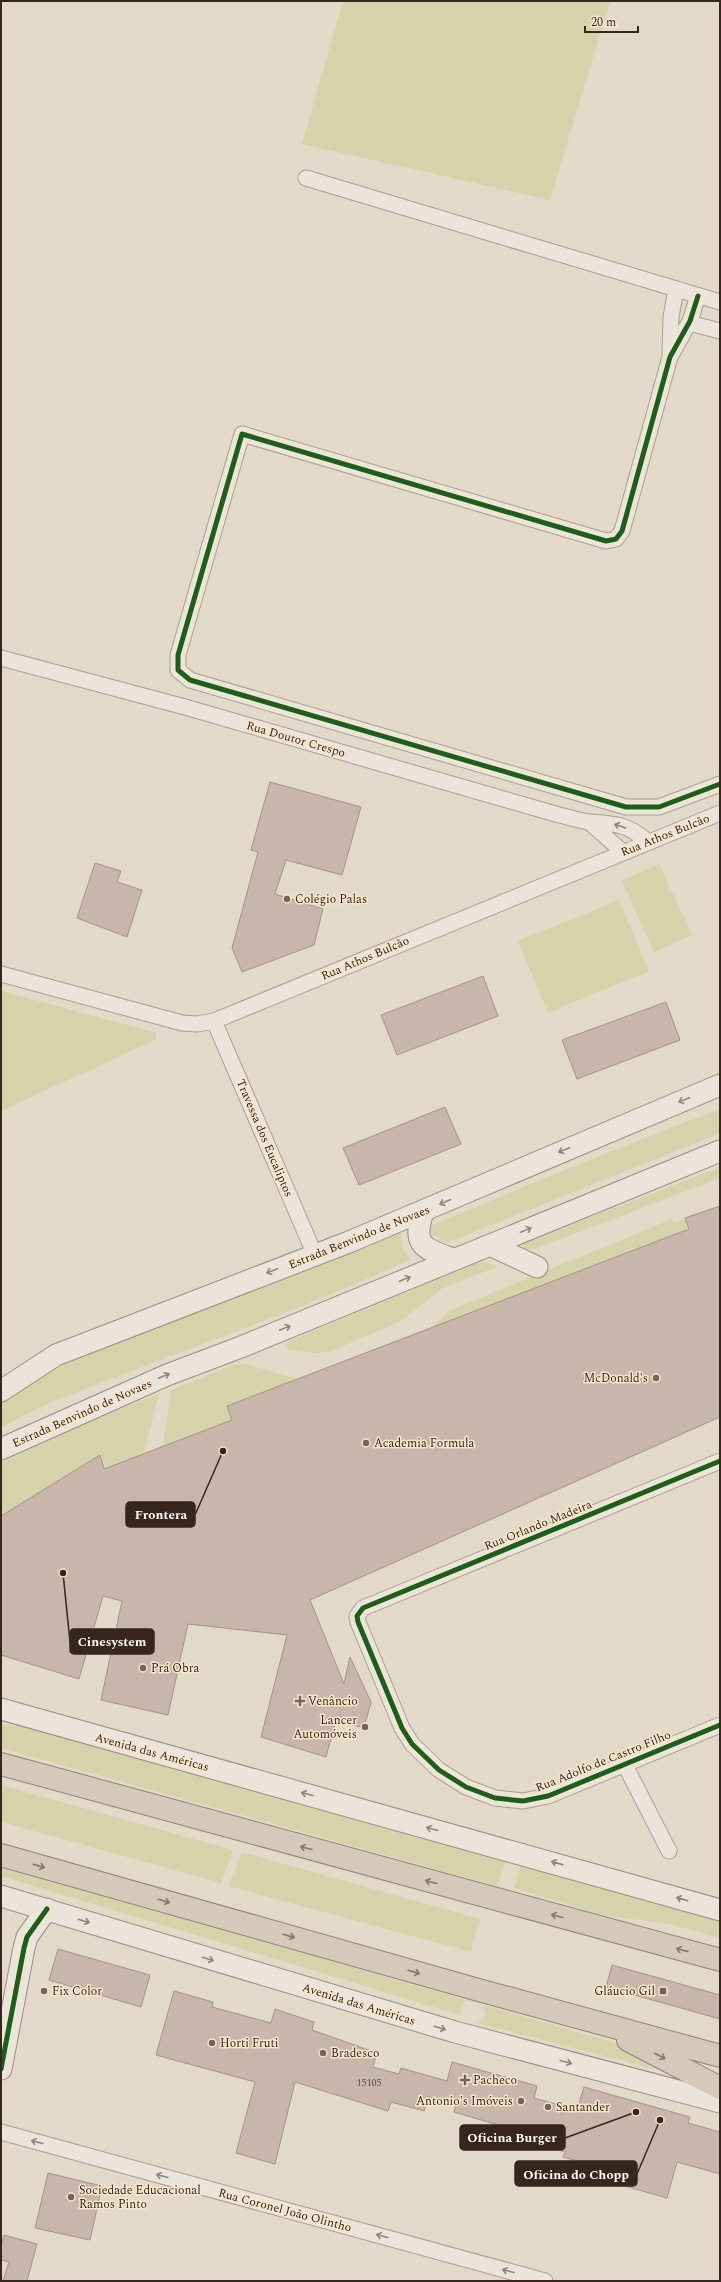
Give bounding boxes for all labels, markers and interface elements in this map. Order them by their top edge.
scale bar [585,8,638,34]
text: 20 m [591,13,616,32]
street label: Rua Doutor Crespo [244,716,348,763]
street label: Rua Athos Bulcão [618,809,712,862]
one-way arrow [613,822,626,829]
place label: Colégio Palas [295,890,367,909]
marker: Colégio Palas [282,894,292,904]
street label: Rua Athos Bulcão [318,931,412,986]
street label: Travessa dos Eucaliptos [231,1076,298,1200]
one-way arrow [678,1097,690,1105]
one-way arrow [558,1146,570,1154]
one-way arrow [439,1199,451,1206]
street label: Estrada Benvindo de Novaes [286,1200,433,1275]
one-way arrow [520,1226,532,1234]
one-way arrow [266,1268,278,1276]
one-way arrow [399,1275,411,1282]
one-way arrow [279,1324,291,1332]
place label: McDonald's [584,1369,648,1388]
one-way arrow [158,1372,170,1379]
marker: McDonald's [651,1373,661,1383]
street label: Estrada Benvindo de Novaes [9,1374,155,1453]
place label: Academia Formula [374,1434,475,1453]
marker: Academia Formula [361,1438,371,1448]
street label: Rua Orlando Madeira [481,1495,595,1556]
callout: Frontera [126,1502,195,1527]
text: Frontera [135,1505,187,1525]
callout: Cinesystem [70,1629,154,1654]
text: Cinesystem [78,1632,147,1652]
place label: Prá Obra [151,1659,200,1678]
marker: Prá Obra [138,1663,148,1673]
place label: Venâncio [308,1692,358,1711]
marker: Venâncio [295,1696,305,1706]
place label: Lancer Automóveis [293,1711,357,1744]
marker: Lancer Automóveis [360,1722,370,1732]
street label: Rua Adolfo de Castro Filho [533,1726,674,1797]
street label: Avenida das Américas [93,1728,211,1777]
one-way arrow [301,1790,314,1797]
one-way arrow [426,1824,439,1832]
one-way arrow [300,1843,313,1851]
one-way arrow [551,1859,564,1867]
one-way arrow [32,1863,45,1870]
one-way arrow [425,1878,438,1885]
one-way arrow [676,1895,689,1902]
one-way arrow [157,1898,170,1905]
one-way arrow [551,1912,564,1919]
one-way arrow [77,1918,90,1925]
one-way arrow [282,1933,295,1941]
one-way arrow [676,1946,689,1953]
one-way arrow [202,1956,215,1963]
one-way arrow [407,1969,420,1976]
street label: Avenida das Américas [300,1978,418,2031]
place label: Fix Color [52,1982,102,2001]
place label: Gláucio Gil [594,1982,655,2001]
marker: Fix Color [39,1986,49,1996]
marker: Gláucio Gil [658,1986,668,1996]
one-way arrow [433,2025,446,2032]
place label: Horti Fruti [220,2034,279,2053]
marker: Horti Fruti [207,2038,217,2048]
place label: Bradesco [331,2044,380,2063]
marker: Bradesco [318,2048,328,2058]
one-way arrow [654,2053,666,2061]
one-way arrow [559,2058,572,2066]
place label: Pacheco [473,2071,517,2090]
house number: 15105 [357,2075,382,2091]
marker: Pacheco [460,2075,470,2085]
place label: Antonio's Imóveis [416,2092,513,2111]
marker: Antonio's Imóveis [516,2096,526,2106]
place label: Santander [556,2098,610,2117]
marker: Santander [543,2102,553,2112]
callout: Oficina Burger [460,2125,565,2150]
text: Oficina Burger [467,2128,557,2148]
one-way arrow [31,2138,44,2145]
callout: Oficina do Chopp [515,2161,637,2186]
text: Oficina do Chopp [523,2165,629,2185]
one-way arrow [156,2172,169,2179]
place label: Sociedade Educacional Ramos Pinto [79,2181,201,2214]
street label: Rua Coronel João Olintho [216,2184,354,2237]
marker: Sociedade Educacional Ramos Pinto [66,2192,76,2202]
one-way arrow [376,2232,389,2240]
one-way arrow [502,2267,515,2274]

